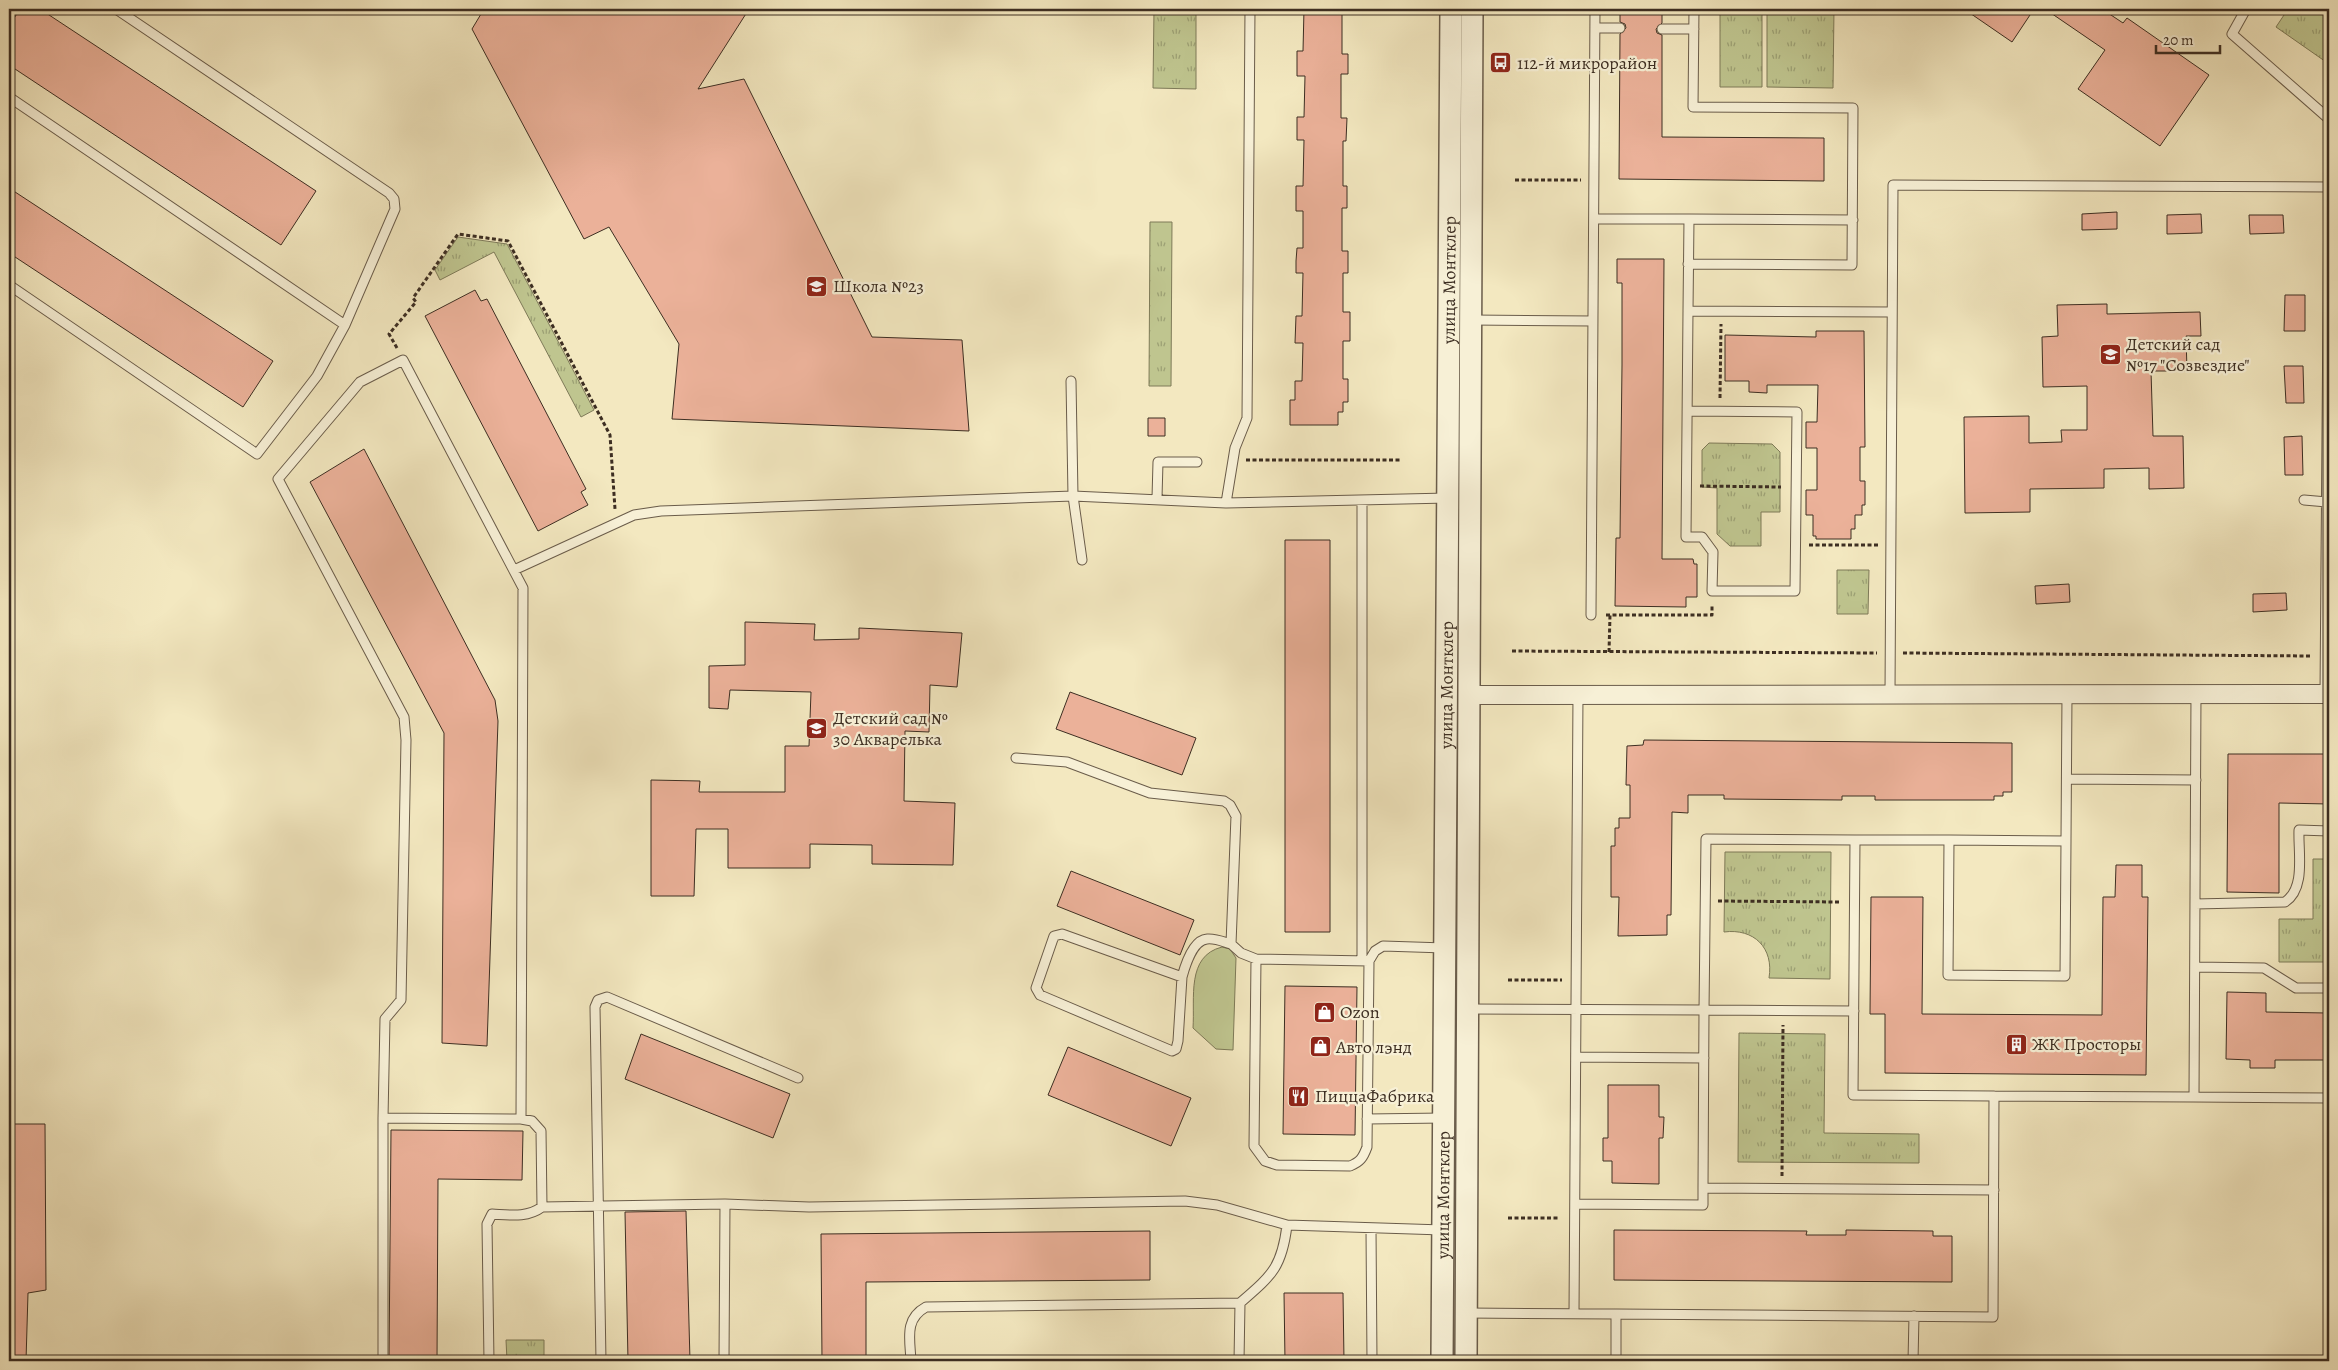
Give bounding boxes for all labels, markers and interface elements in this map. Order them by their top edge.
scale bar [2156,22,2219,54]
text: 20 m [2163,30,2194,50]
bus stop icon: 112-й микрорайон [1489,51,1513,75]
place label: 112-й микрорайон [1517,51,1657,75]
street label: улица Монтклер [1437,216,1462,345]
school or university icon: Школа №23 [805,274,829,298]
place label: Школа №23 [833,274,924,298]
place label: Детский сад №17 "Созвездие" [2126,332,2250,377]
school or university icon: Детский сад №17 "Созвездие" [2098,342,2122,366]
street label: улица Монтклер [1434,621,1459,750]
place label: Детский сад № 30 Акварелька [833,706,948,751]
school or university icon: Детский сад № 30 Акварелька [805,716,829,740]
shop icon: Ozon [1312,1000,1336,1024]
place label: Ozon [1340,1000,1380,1024]
building icon: ЖК Просторы [2004,1032,2028,1056]
place label: ЖК Просторы [2032,1032,2141,1056]
shop icon: Авто лэнд [1308,1035,1332,1059]
place label: Авто лэнд [1335,1035,1412,1059]
restaurant icon: ПиццаФабрика [1287,1084,1311,1108]
place label: ПиццаФабрика [1315,1084,1435,1108]
street label: улица Монтклер [1431,1131,1456,1260]

